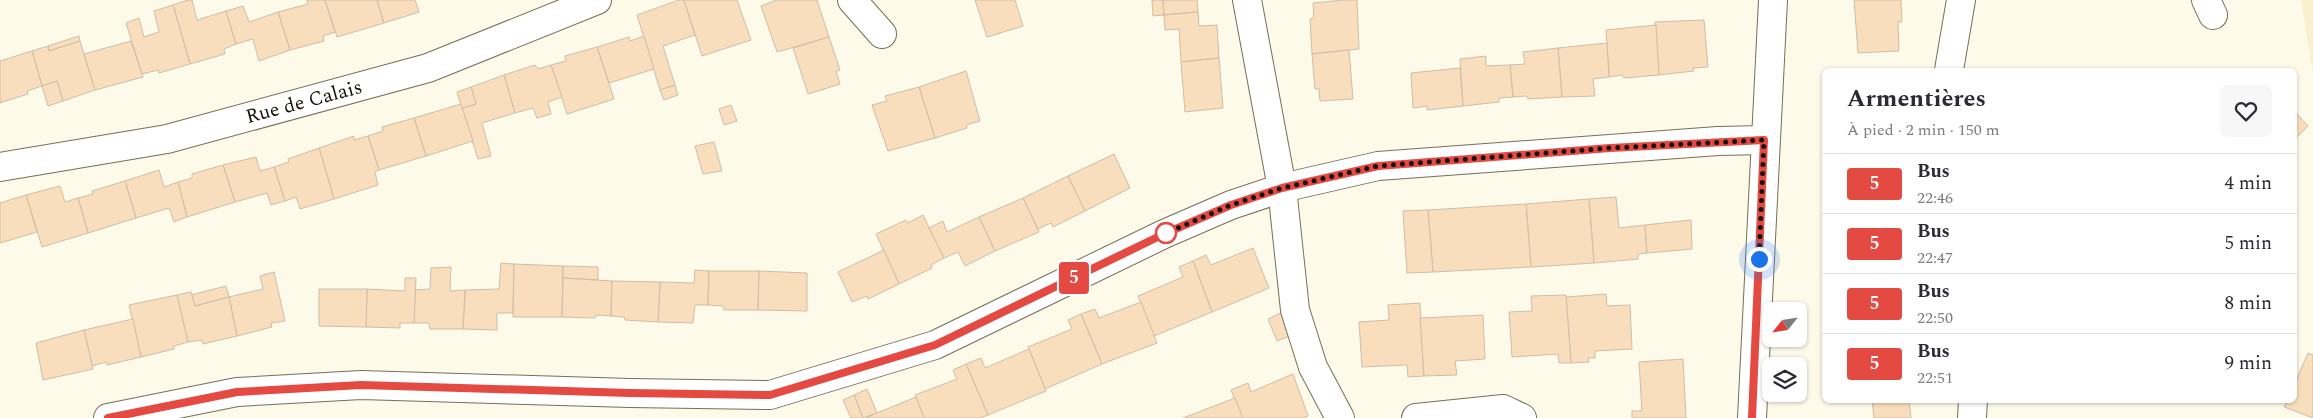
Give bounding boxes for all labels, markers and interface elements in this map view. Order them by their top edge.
street label: Rue de Calais [242,72,366,132]
text: Armentières [1847,81,1986,117]
button: heart [2220,85,2272,137]
text: À pied · 2 min · 150 m [1847,118,2000,142]
text: Bus [1917,157,1950,186]
text: 4 min [2224,169,2272,198]
text: 5 [1869,170,1880,197]
text: 22:46 [1917,186,1953,210]
text: Bus [1917,217,1950,246]
unlabelled marker [1155,222,1177,244]
text: 5 min [2224,229,2272,258]
text: 5 [1869,230,1880,257]
text: 22:47 [1917,246,1953,270]
your location [1747,247,1772,272]
line badge: 5 [1058,262,1090,294]
text: 5 [1069,264,1079,291]
text: Bus [1917,277,1950,306]
text: 8 min [2224,289,2272,318]
text: 5 [1869,290,1880,317]
north arrow [1762,302,1808,348]
map controls [1762,302,1807,402]
text: 22:50 [1917,306,1953,330]
text: Bus [1917,337,1950,366]
text: 9 min [2224,349,2272,378]
text: 5 [1869,350,1880,377]
button: layers [1762,357,1807,402]
text: 22:51 [1917,366,1953,390]

